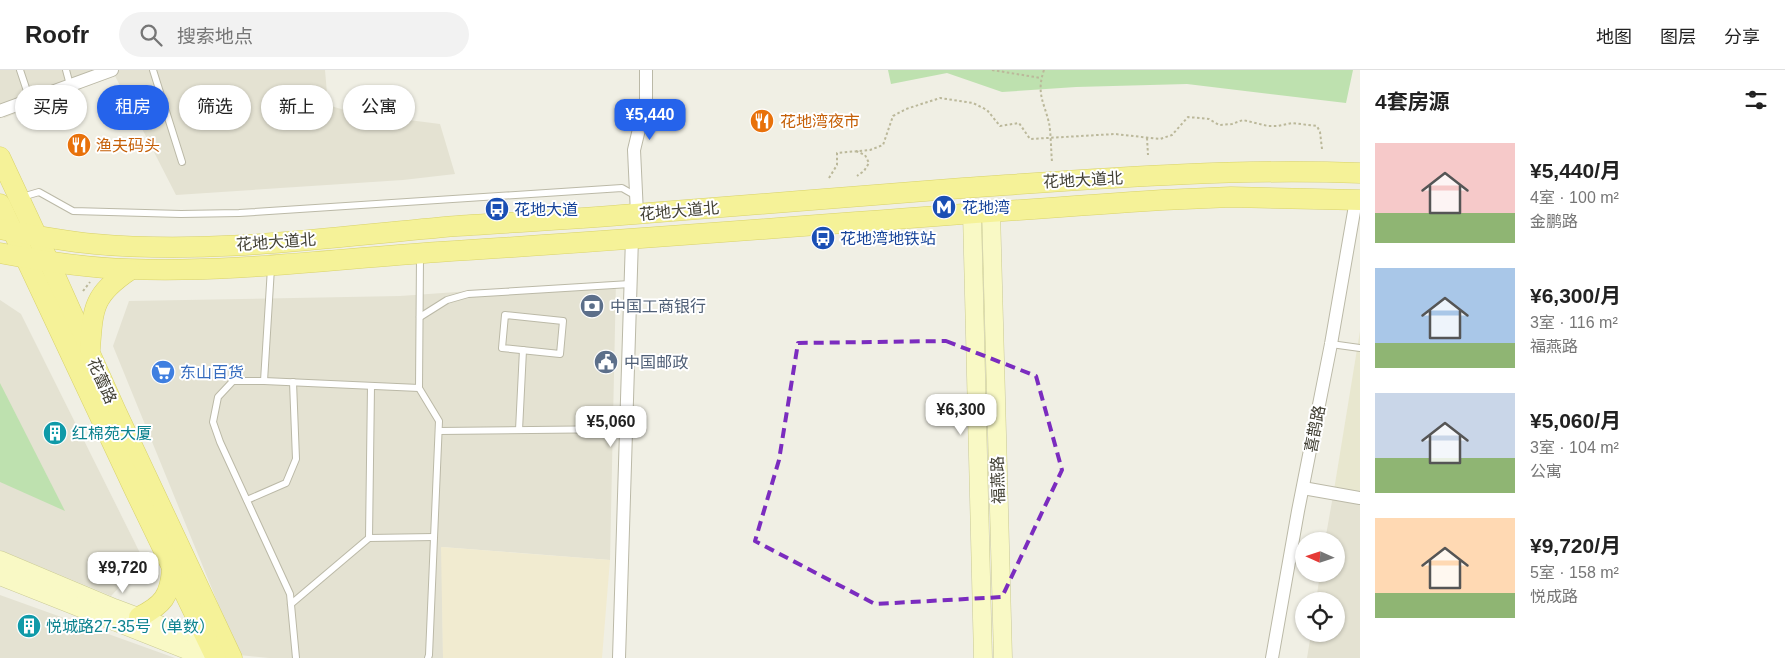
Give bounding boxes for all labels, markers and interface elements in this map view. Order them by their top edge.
search box [119,12,469,57]
text: Roofr [25,21,89,48]
icon: search [137,21,165,49]
text: 搜索地点 [177,26,253,47]
text: 地图 [1596,27,1632,47]
text: 图层 [1660,27,1696,47]
text: 分享 [1724,27,1760,47]
chip: 买房 [15,85,87,130]
chip: 租房 [97,85,169,130]
chip: 筛选 [179,85,251,130]
chip: 新上 [261,85,333,130]
chip: 公寓 [343,85,415,130]
icon: filters [1742,86,1770,114]
text: 4套房源 [1375,90,1450,113]
pin: ¥5,440 [609,98,691,141]
text: ¥5,440 [626,106,674,123]
restaurant icon: 花地湾夜市 [749,108,775,134]
place label: 花地湾夜市 [780,113,860,130]
restaurant icon: 渔夫码头 [66,132,92,158]
place label: 渔夫码头 [96,137,160,154]
text: ¥5,440/月 [1530,159,1621,182]
icon: home [1415,163,1475,223]
street label: 花地大道北 [1043,169,1123,191]
text: 4室 · 100 m² [1530,189,1619,206]
metro station icon: 花地湾 [931,194,957,220]
bus stop icon: 花地大道 [484,196,510,222]
street label: 花地大道北 [638,199,720,223]
place label: 花地湾 [962,199,1010,216]
place label: 花地大道 [514,201,578,218]
text: 金鹏路 [1530,213,1578,230]
bus stop icon: 花地湾地铁站 [810,225,836,251]
place label: 花地湾地铁站 [840,230,936,247]
street label: 花地大道北 [235,231,317,253]
text: ¥6,300/月 [1530,284,1621,307]
icon: home [1415,288,1475,348]
bank icon: 中国工商银行 [579,293,605,319]
place label: 中国工商银行 [610,298,706,315]
text: 3室 · 116 m² [1530,314,1618,331]
text: 福燕路 [1530,338,1578,355]
public building icon: 中国邮政 [593,349,619,375]
place label: 中国邮政 [624,354,688,371]
street label: 花蕾路 [84,356,120,406]
supermarket icon: 东山百货 [150,359,176,385]
place label: 东山百货 [180,364,244,381]
pin: ¥6,300 [920,394,1002,436]
text: ¥6,300 [937,401,985,418]
street label: 喜鹊路 [1302,404,1328,454]
pin: ¥5,060 [570,406,652,448]
text: ¥5,060/月 [1530,409,1621,432]
text: ¥5,060 [587,413,635,430]
icon: home [1415,413,1475,473]
building icon: 红棉苑大厦 [42,420,68,446]
place label: 红棉苑大厦 [72,425,152,442]
text: 3室 · 104 m² [1530,439,1619,456]
street label: 福燕路 [989,456,1007,504]
text: 公寓 [1530,463,1562,480]
north arrow [1295,532,1345,582]
map controls [1295,532,1345,642]
text: ¥9,720/月 [1530,534,1621,557]
icon: home [1415,538,1475,598]
pin: ¥9,720 [82,552,164,594]
text: ¥9,720 [99,559,147,576]
text: 5室 · 158 m² [1530,564,1619,581]
text: 悦成路 [1530,588,1578,605]
button: locate [1295,592,1345,642]
building icon: 悦城路27-35号（单数） [16,613,42,639]
place label: 悦城路27-35号（单数） [46,618,215,635]

